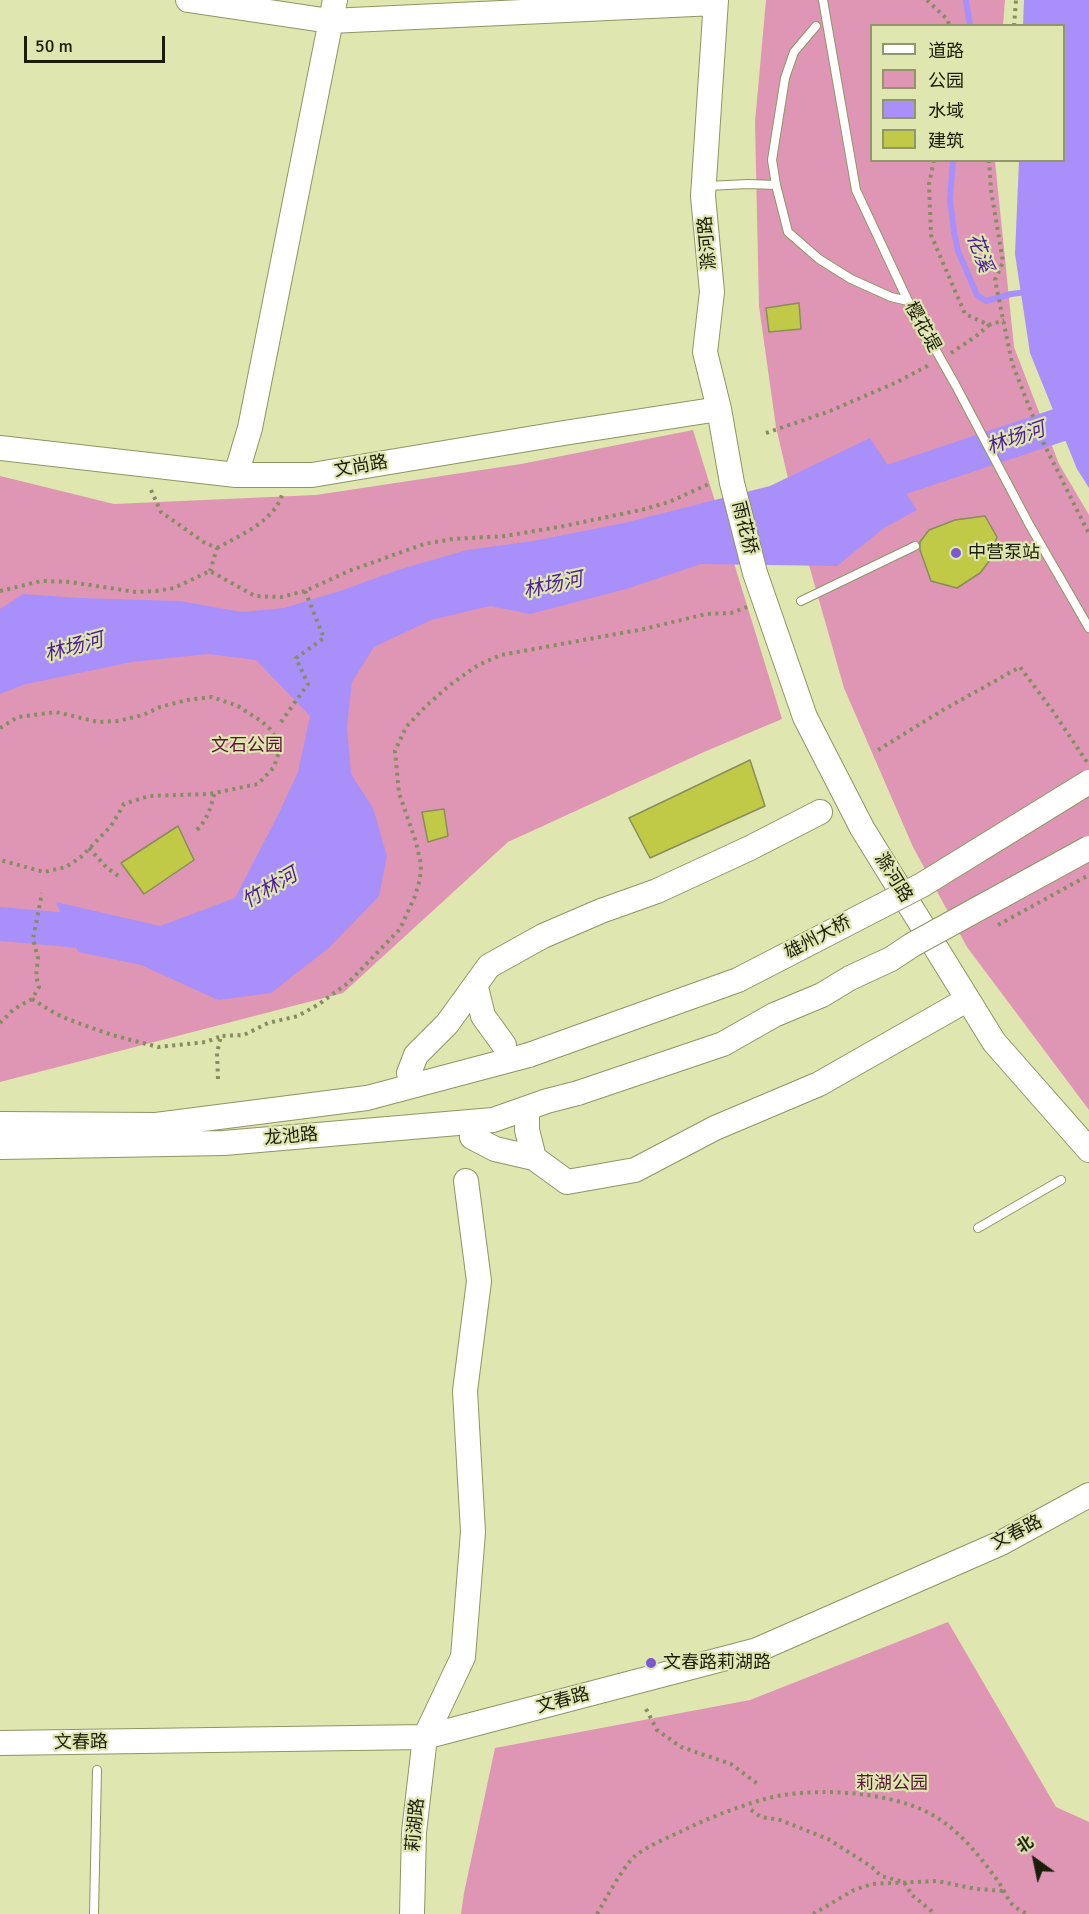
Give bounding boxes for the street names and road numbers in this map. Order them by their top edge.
street label: 滁河路 [695,215,721,271]
street label: 樱花堤 [899,298,945,356]
street label: 文尚路 [333,452,389,482]
street label: 雨花桥 [727,499,761,557]
street label: 滁河路 [870,849,916,907]
street label: 雄州大桥 [781,912,855,964]
street label: 龙池路 [263,1124,319,1150]
street label: 文春路 [988,1511,1046,1555]
street label: 文春路 [534,1684,592,1718]
street label: 文春路 [54,1732,108,1754]
street label: 莉湖路 [403,1797,429,1853]

